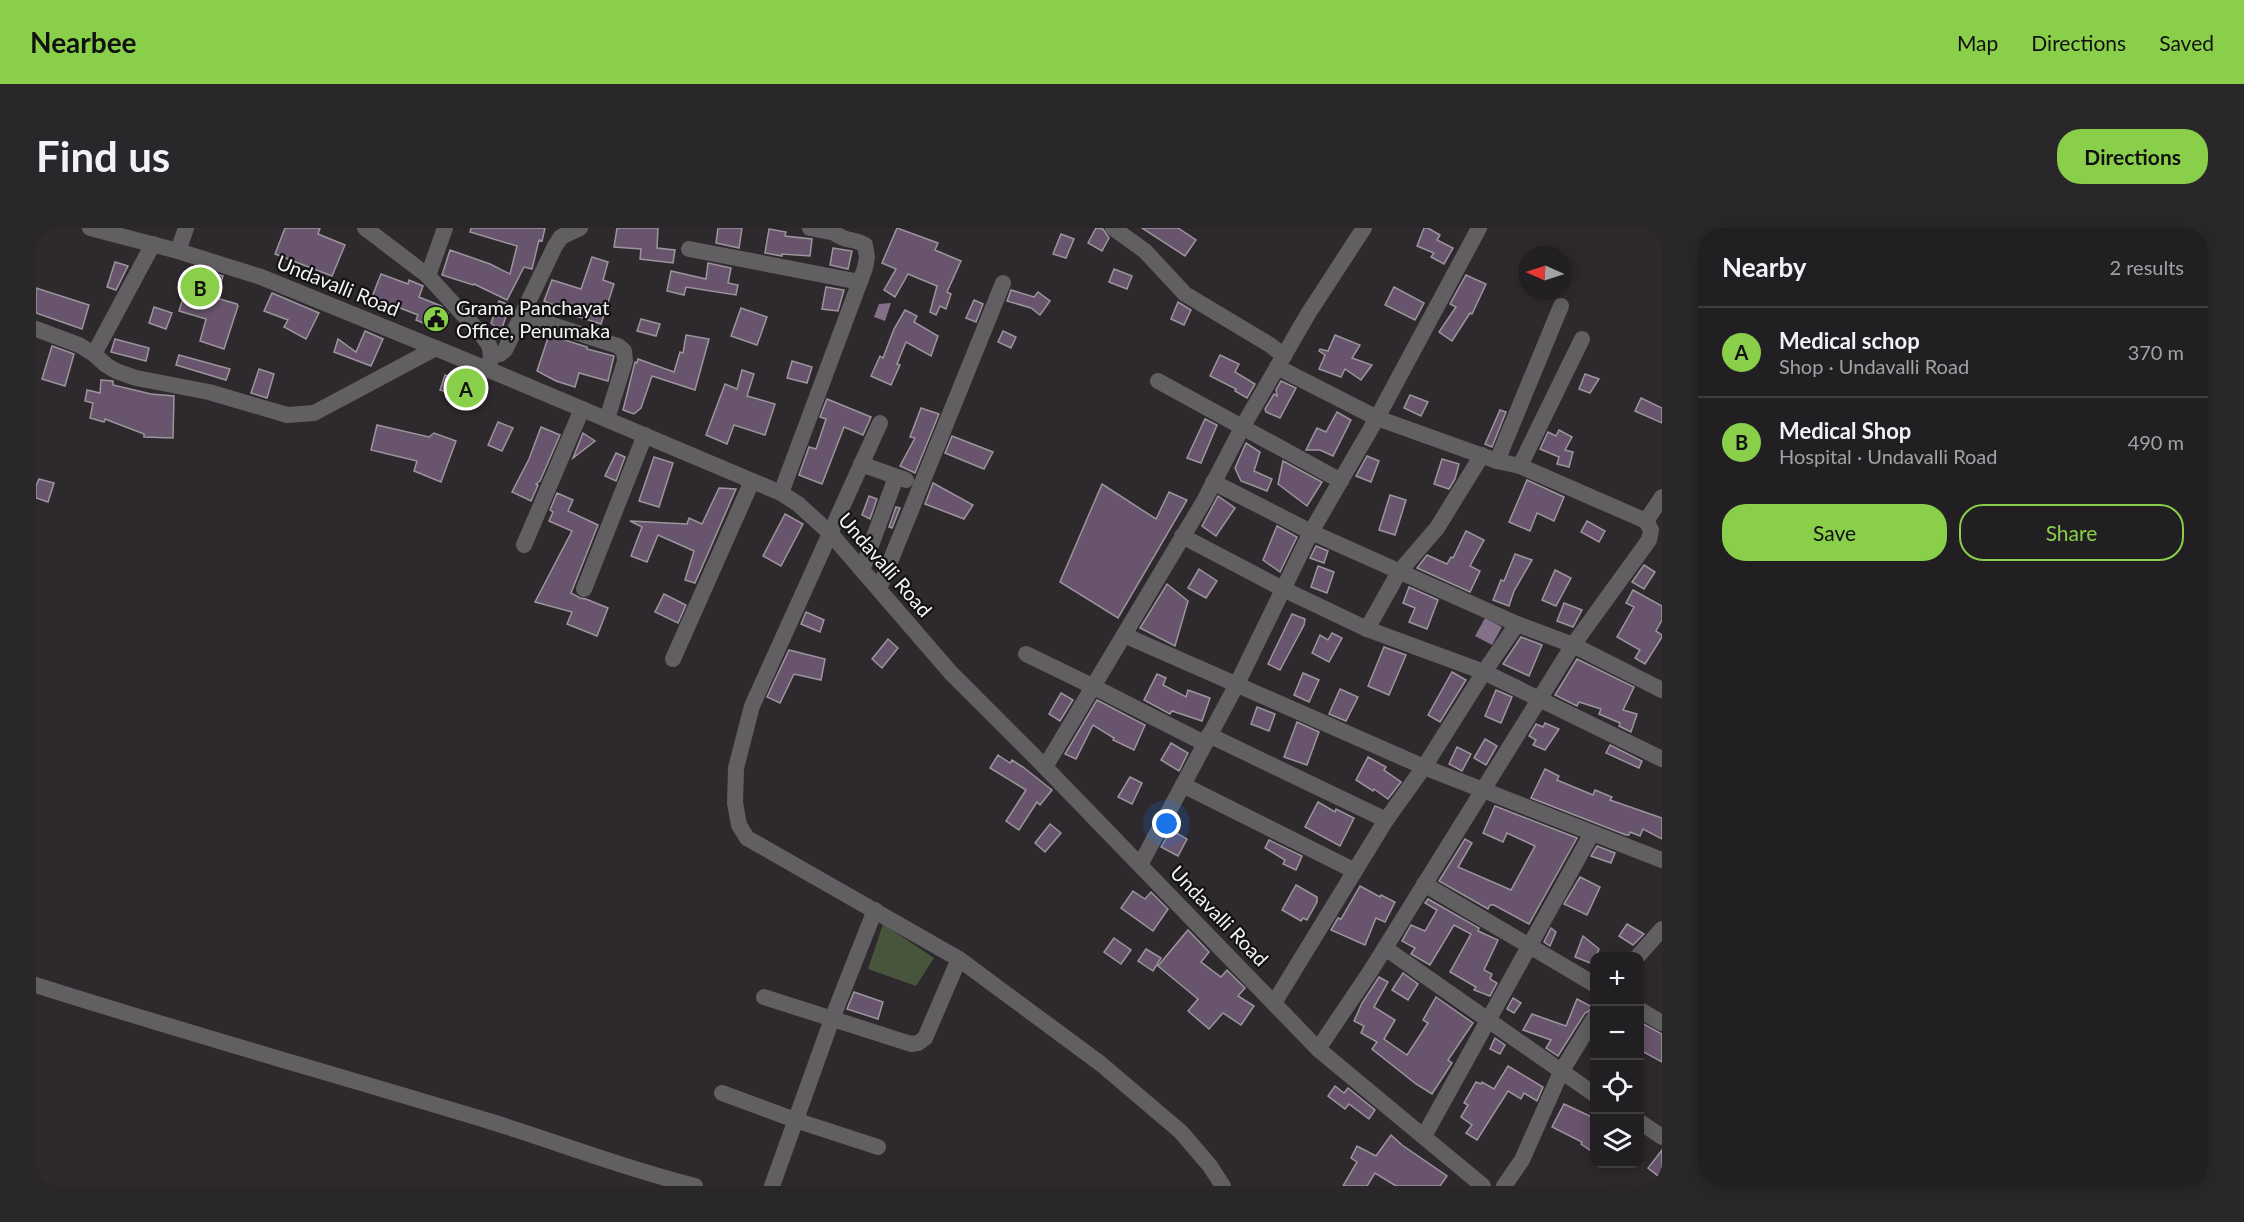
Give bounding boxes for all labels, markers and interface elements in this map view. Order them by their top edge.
text: Nearbee [30,25,137,59]
text: Map [1957,30,1998,55]
text: Directions [2031,30,2126,55]
text: Saved [2159,30,2214,55]
button: Directions [2057,129,2208,184]
text: Find us [36,131,170,181]
north arrow [1518,246,1572,300]
street label: Undavalli Road [273,250,403,321]
text: Nearby [1722,251,1807,283]
text: 2 results [2109,255,2184,279]
pin: B [180,264,220,310]
place label: Grama Panchayat Office, Penumaka [456,295,610,342]
public building icon: Grama Panchayat Office, Penumaka [421,304,451,334]
text: Medical schop [1779,327,1920,354]
text: A [1735,340,1748,364]
text: 370 m [2128,340,2184,364]
text: Shop · Undavalli Road [1779,354,1969,378]
pin: A [446,366,486,410]
text: Medical Shop [1779,417,1911,444]
text: B [1735,430,1748,454]
text: 490 m [2128,430,2184,454]
text: Hospital · Undavalli Road [1779,444,1998,468]
button: Save [1722,504,1947,561]
button: Share [1959,504,2184,561]
street label: Undavalli Road [834,507,938,621]
your location [1152,809,1181,838]
street label: Undavalli Road [1166,860,1274,970]
map controls [1590,952,1644,1168]
button: + [1590,952,1644,1006]
button: − [1590,1006,1644,1060]
button: locate [1590,1060,1644,1114]
button: layers [1590,1114,1644,1168]

